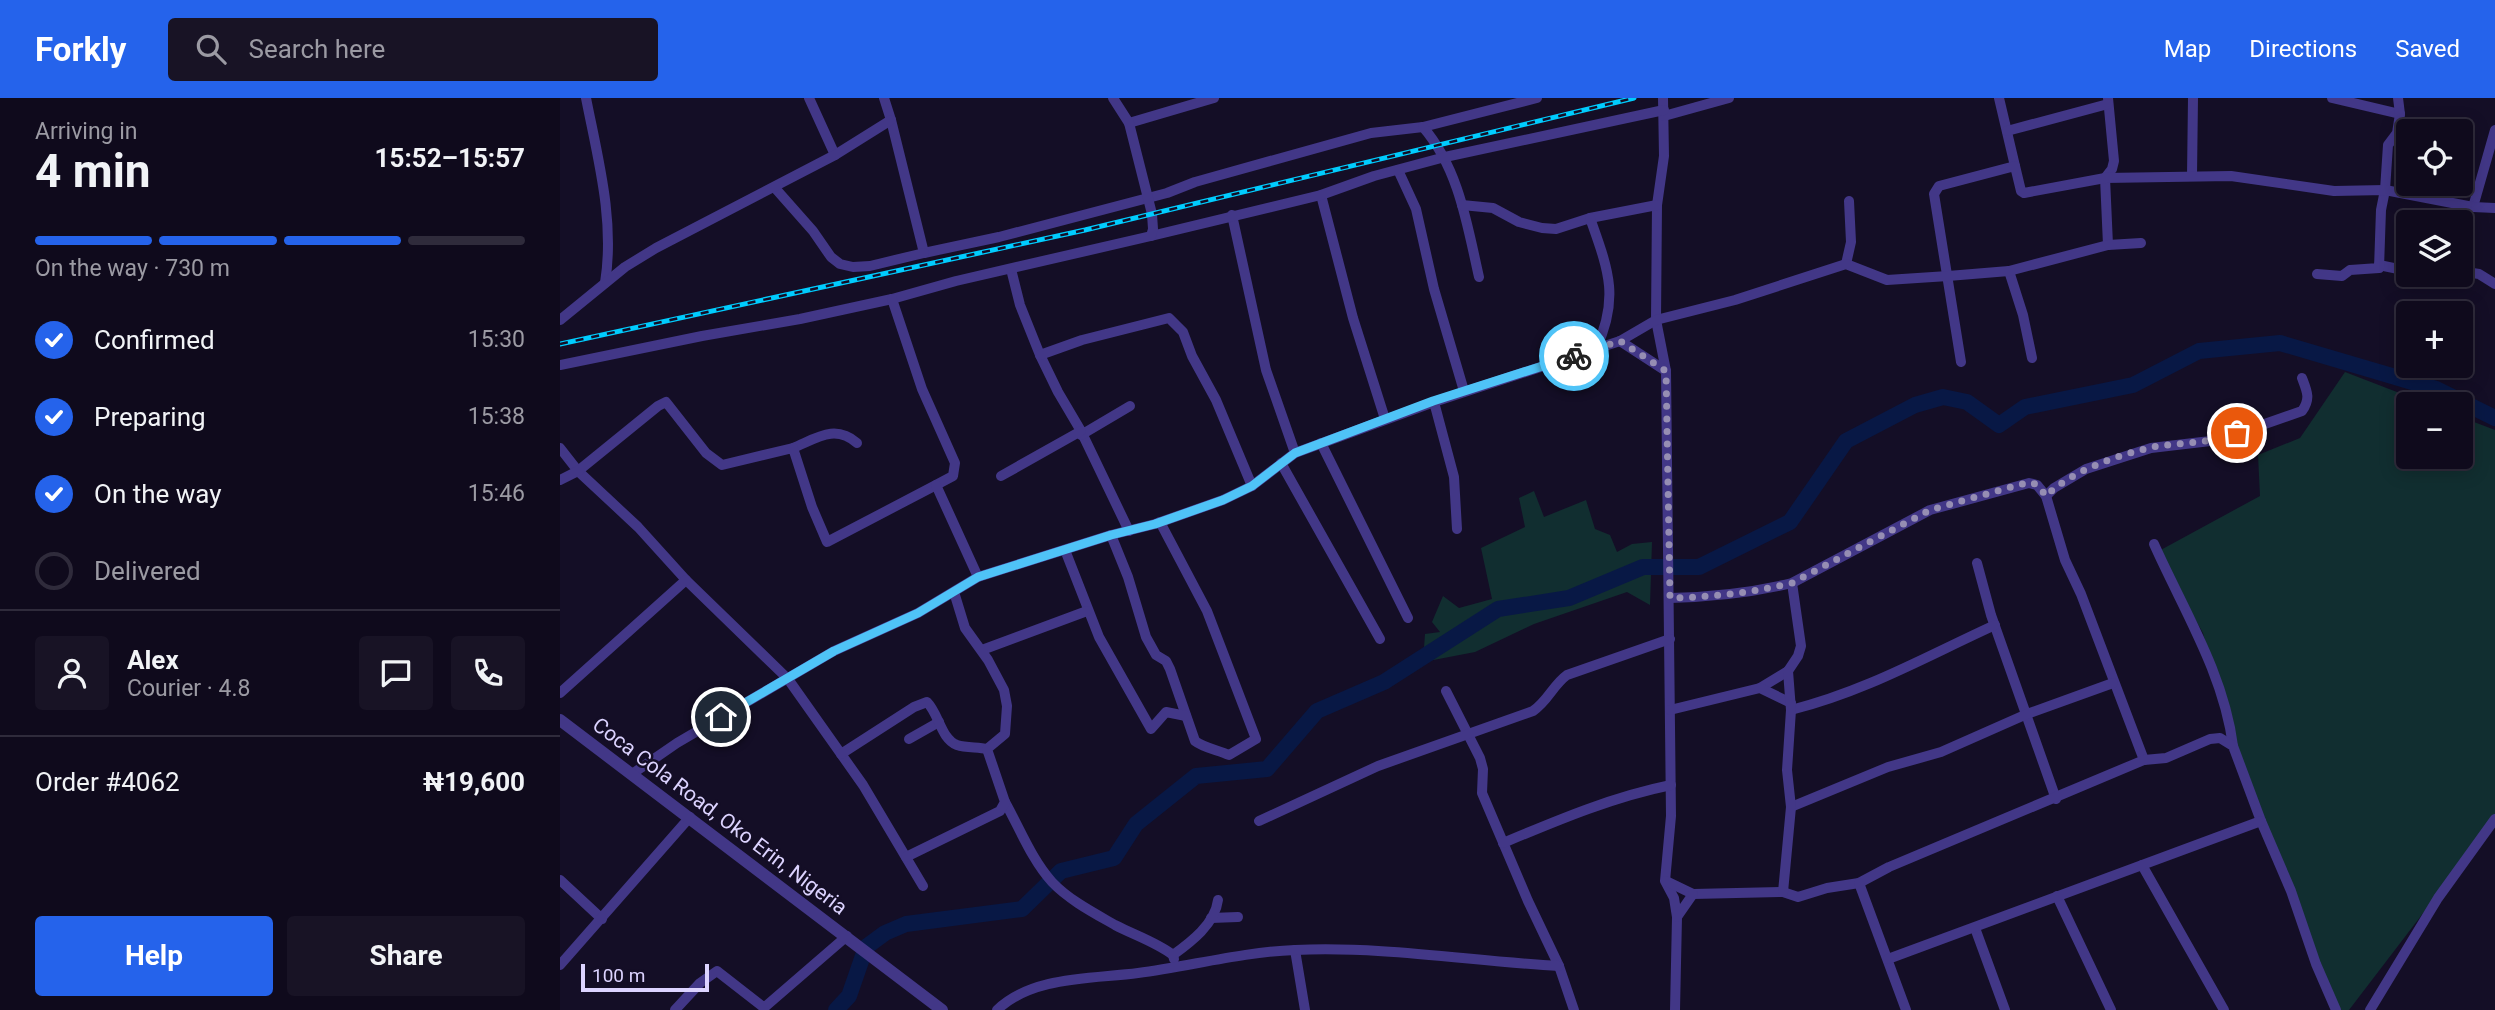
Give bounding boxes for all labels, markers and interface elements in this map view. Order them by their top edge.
search box [168,18,658,81]
text: Forkly [35,30,126,69]
icon: search [192,30,230,68]
text: Search here [248,34,385,64]
text: Map [2164,35,2211,63]
text: Directions [2249,35,2357,63]
text: Saved [2395,35,2460,63]
text: Arriving in [35,118,138,145]
map controls [2396,119,2473,469]
button: locate [2396,119,2473,196]
text: 15:52–15:57 [375,143,525,173]
text: 4 min [35,144,151,198]
button: layers [2396,210,2473,287]
text: On the way · 730 m [35,255,230,282]
button: + [2396,301,2473,378]
icon: check [35,321,73,359]
courier [1539,321,1609,391]
text: Confirmed [94,325,215,355]
text: 15:30 [468,326,525,353]
icon: bike [1555,337,1593,375]
button: − [2396,392,2473,469]
icon: check [35,398,73,436]
text: Preparing [94,402,206,432]
text: 15:38 [468,403,525,430]
pin [2207,403,2267,463]
icon: bag [2218,414,2256,452]
icon: check [35,475,73,513]
text: On the way [94,479,222,509]
text: 15:46 [468,480,525,507]
text: Delivered [94,556,201,586]
button: person [35,636,109,710]
button: chat [359,636,433,710]
button: phone [451,636,525,710]
text: Alex [127,645,179,675]
text: Courier · 4.8 [127,675,250,702]
pin [691,687,751,747]
icon: home [702,698,740,736]
street label: Coca Cola Road, Oko Erin, Nigeria [588,712,852,920]
text: Order #4062 [35,767,180,797]
text: ₦19,600 [423,767,525,797]
button: Help [35,916,273,996]
button: Share [287,916,525,996]
scale bar [581,961,709,993]
text: 100 m [592,964,645,987]

